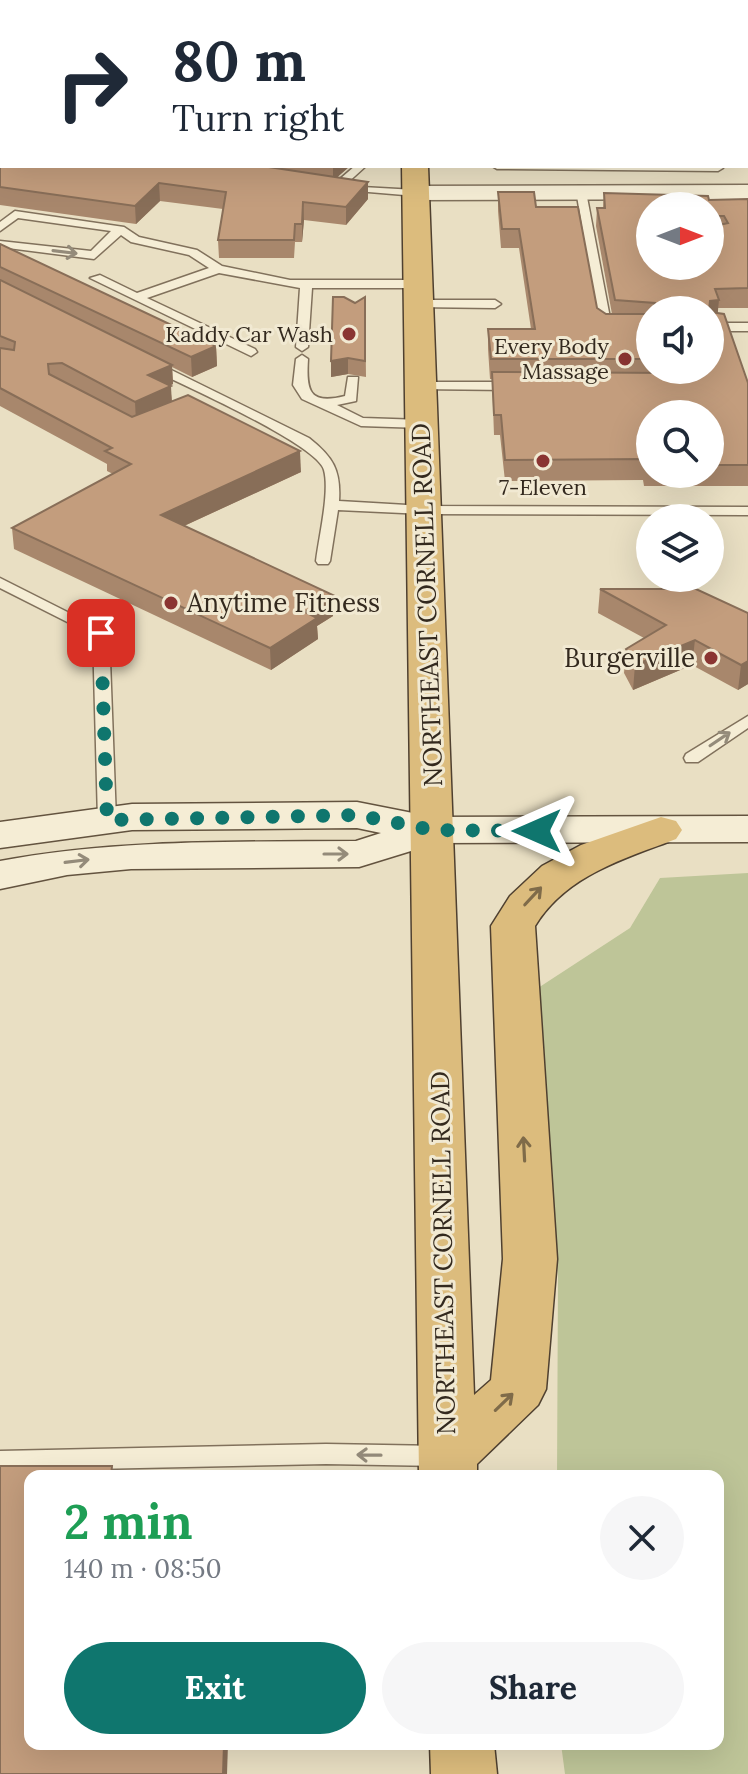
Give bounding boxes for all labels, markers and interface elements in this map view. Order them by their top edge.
text: 80 m [172,25,306,96]
icon: right [40,32,144,136]
text: Turn right [172,95,345,141]
north arrow [636,192,724,280]
map controls [636,192,724,592]
one-way arrow [51,244,78,259]
button: sound [636,296,724,384]
place label: Kaddy Car Wash [165,320,333,348]
marker: Kaddy Car Wash [340,325,358,343]
place label: Every Body Massage [494,332,609,385]
marker: Every Body Massage [616,350,634,368]
button: search [636,400,724,488]
street label: NORTHEAST CORNELL ROAD [404,423,449,788]
marker: 7-Eleven [534,452,552,470]
place label: 7-Eleven [499,473,587,501]
button: layers [636,504,724,592]
place label: Anytime Fitness [186,586,380,619]
marker: Anytime Fitness [162,594,180,612]
pin [67,599,135,667]
icon: arrive [79,611,123,655]
place label: Burgerville [564,641,695,674]
marker: Burgerville [702,649,720,667]
one-way arrow [708,731,731,747]
position arrow [495,789,579,873]
one-way arrow [322,846,349,862]
one-way arrow [63,854,90,869]
one-way arrow [523,886,542,906]
street label: NORTHEAST CORNELL ROAD [423,1071,462,1435]
one-way arrow [517,1136,532,1163]
one-way arrow [494,1393,514,1412]
one-way arrow [356,1447,383,1462]
text: 2 min [64,1491,193,1552]
button: close [600,1496,684,1580]
text: 140 m · 08:50 [64,1552,222,1585]
button: Exit [64,1642,366,1734]
button: Share [382,1642,684,1734]

